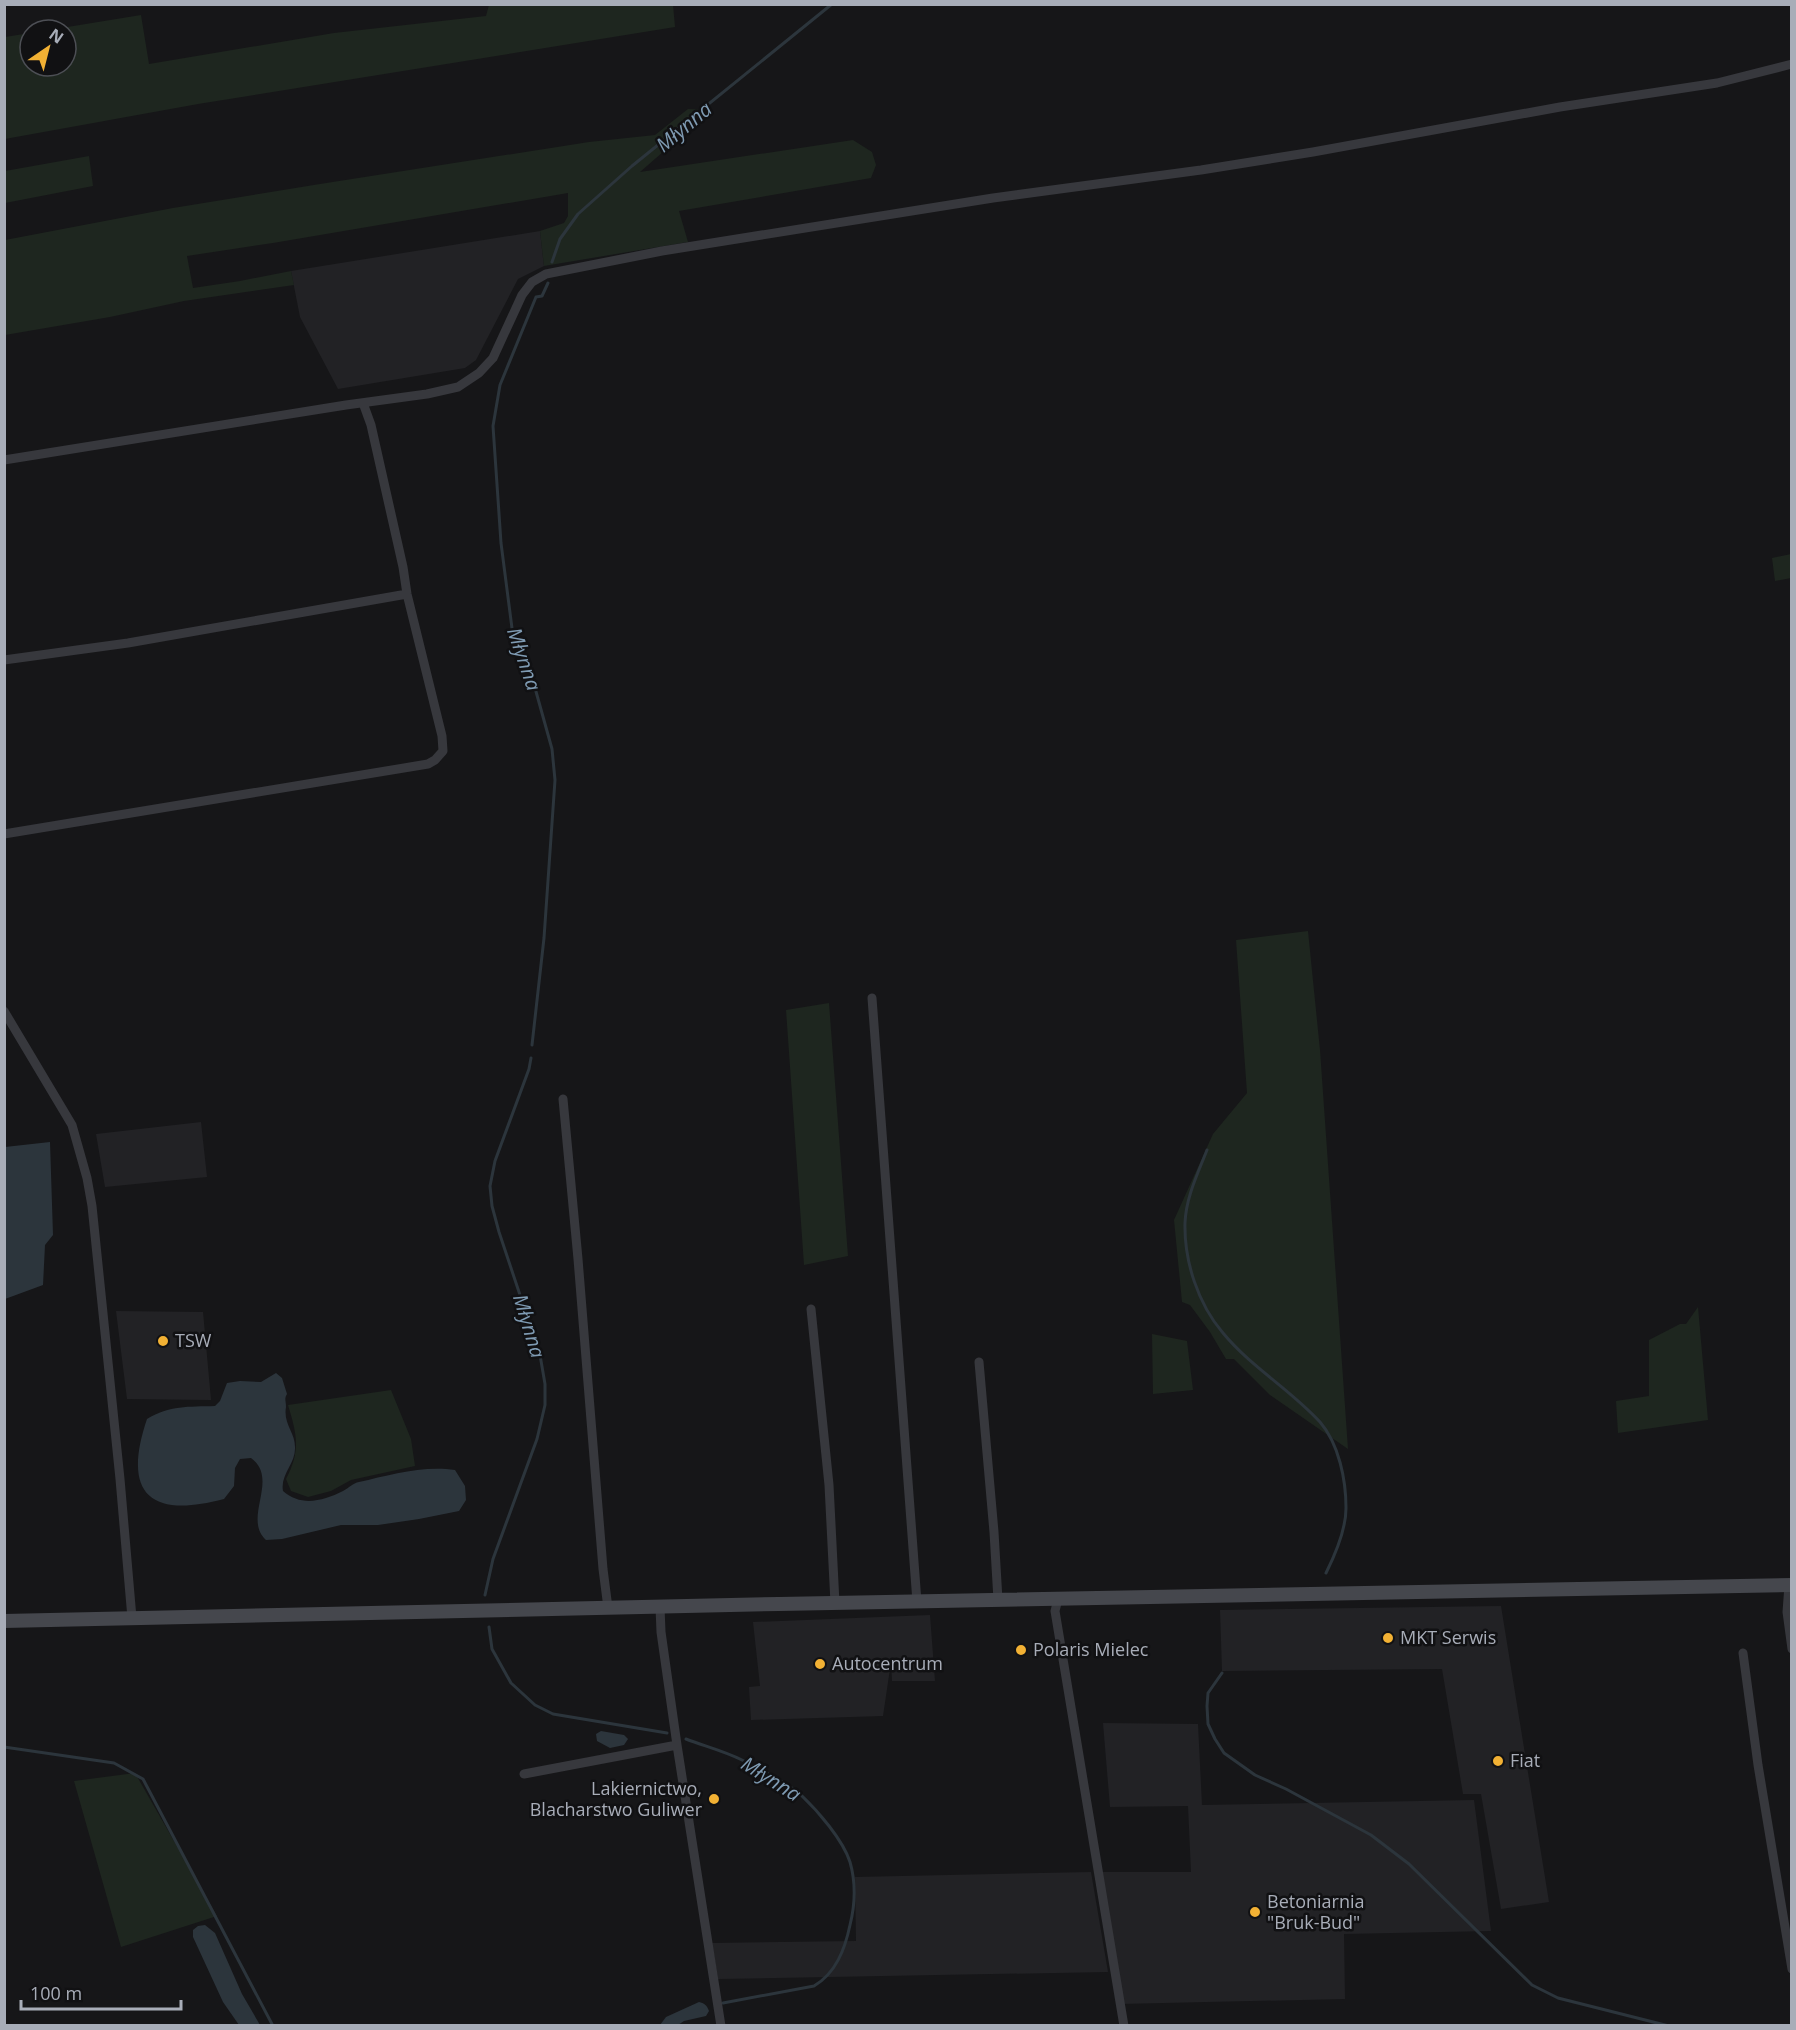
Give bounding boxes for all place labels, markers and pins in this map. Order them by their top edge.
place label: TSW [175,1328,212,1352]
marker: TSW [156,1334,170,1348]
place label: MKT Serwis [1400,1625,1496,1649]
marker: MKT Serwis [1381,1631,1395,1645]
place label: Polaris Mielec [1033,1637,1149,1661]
marker: Polaris Mielec [1014,1643,1028,1657]
place label: Autocentrum [832,1651,943,1675]
marker: Autocentrum [813,1657,827,1671]
place label: Fiat [1510,1748,1540,1772]
marker: Fiat [1491,1754,1505,1768]
place label: Lakiernictwo, Blacharstwo Guliwer [530,1776,703,1821]
marker: Lakiernictwo, Blacharstwo Guliwer [707,1792,721,1806]
place label: Betoniarnia "Bruk-Bud" [1267,1889,1365,1934]
marker: Betoniarnia "Bruk-Bud" [1248,1905,1262,1919]

